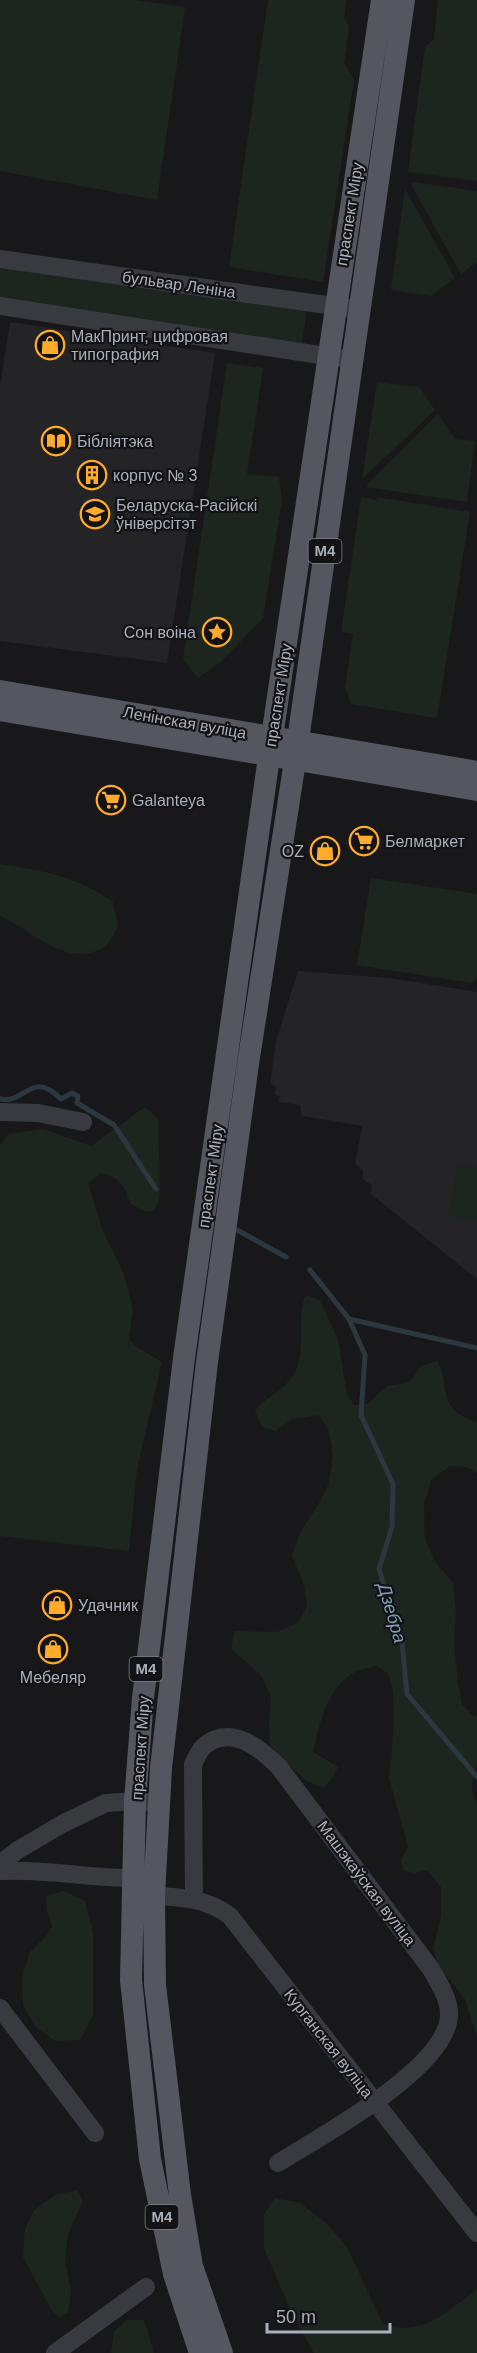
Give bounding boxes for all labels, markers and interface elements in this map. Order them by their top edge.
street label: праспект Міру [333,161,366,267]
street label: бульвар Леніна [121,268,237,301]
place label: МакПринт, цифровая типография [71,328,228,363]
shop icon: МакПринт, цифровая типография [34,329,66,361]
library icon: Бібліятэка [40,425,72,457]
place label: Бібліятэка [77,433,153,450]
building icon: корпус № 3 [76,459,108,491]
place label: корпус № 3 [113,467,198,484]
place label: Беларуска-Расійскі ўніверсітэт [116,497,257,532]
school or university icon: Беларуска-Расійскі ўніверсітэт [79,498,111,530]
road number: М4 [308,539,342,563]
place icon: Сон воіна [201,616,233,648]
place label: Сон воіна [124,624,196,641]
street label: праспект Міру [262,642,295,748]
street label: Ленінская вуліца [122,703,248,742]
supermarket icon: Galanteya [95,784,127,816]
place label: Galanteya [132,792,205,809]
supermarket icon: Белмаркет [348,825,380,857]
place label: Белмаркет [385,833,466,850]
shop icon: OZ [309,835,341,867]
place label: OZ [282,843,304,860]
street label: праспект Міру [195,1123,226,1229]
water label: Дзебра [373,1579,410,1645]
shop icon: Удачник [41,1589,73,1621]
place label: Удачник [78,1597,139,1614]
shop icon: Мебеляр [37,1633,69,1665]
road number: М4 [130,1657,162,1681]
place label: Мебеляр [20,1669,86,1686]
street label: праспект Міру [128,1695,153,1801]
street label: Машэкаўская вуліца [314,1818,419,1949]
street label: Курганская вуліца [281,1986,376,2101]
road number: М4 [146,2205,178,2229]
scale bar [267,2296,390,2334]
text: 50 m [276,2307,316,2327]

